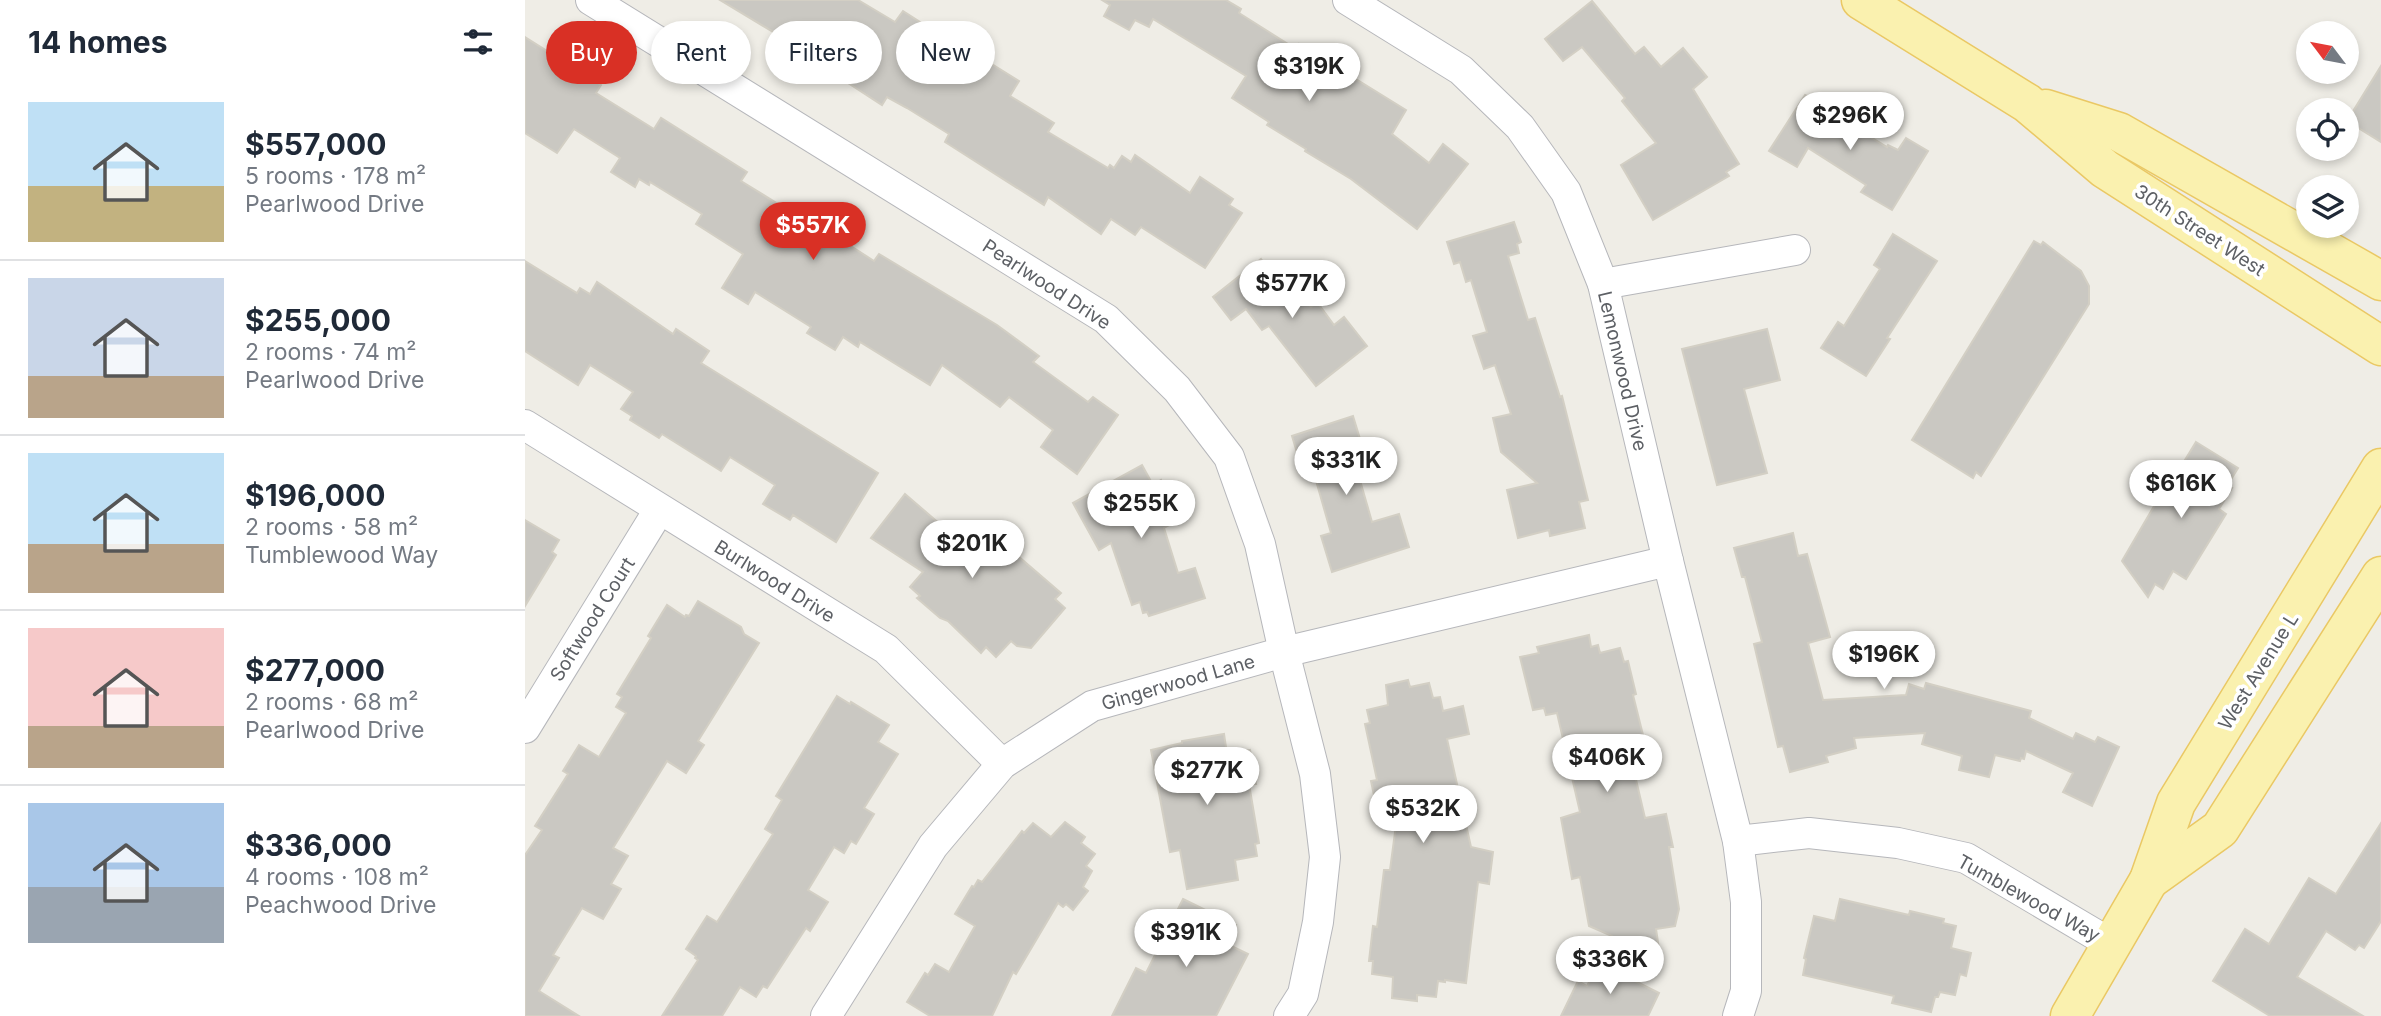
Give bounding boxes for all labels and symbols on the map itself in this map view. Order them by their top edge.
north arrow [2296,21,2359,84]
pin: $319K [1260,43,1358,103]
pin: $296K [1801,92,1899,152]
street label: 30th Street West [2130,180,2269,281]
pin: $557K [764,202,862,262]
street label: Pearlwood Drive [978,234,1115,334]
pin: $577K [1243,260,1341,320]
street label: Lemonwood Drive [1593,289,1652,453]
pin: $331K [1297,438,1395,497]
pin: $616K [2132,461,2230,520]
pin: $255K [1092,480,1190,540]
pin: $201K [923,520,1021,580]
street label: Burlwood Drive [710,535,839,628]
street label: Softwood Court [545,553,640,685]
street label: West Avenue L [2213,609,2303,734]
pin: $196K [1835,632,1933,691]
street label: Gingerwood Lane [1099,650,1258,715]
pin: $406K [1558,734,1656,794]
pin: $277K [1158,748,1256,807]
pin: $532K [1374,786,1472,845]
street label: Tumblewood Way [1953,850,2104,947]
pin: $391K [1137,909,1235,969]
pin: $336K [1561,936,1659,996]

